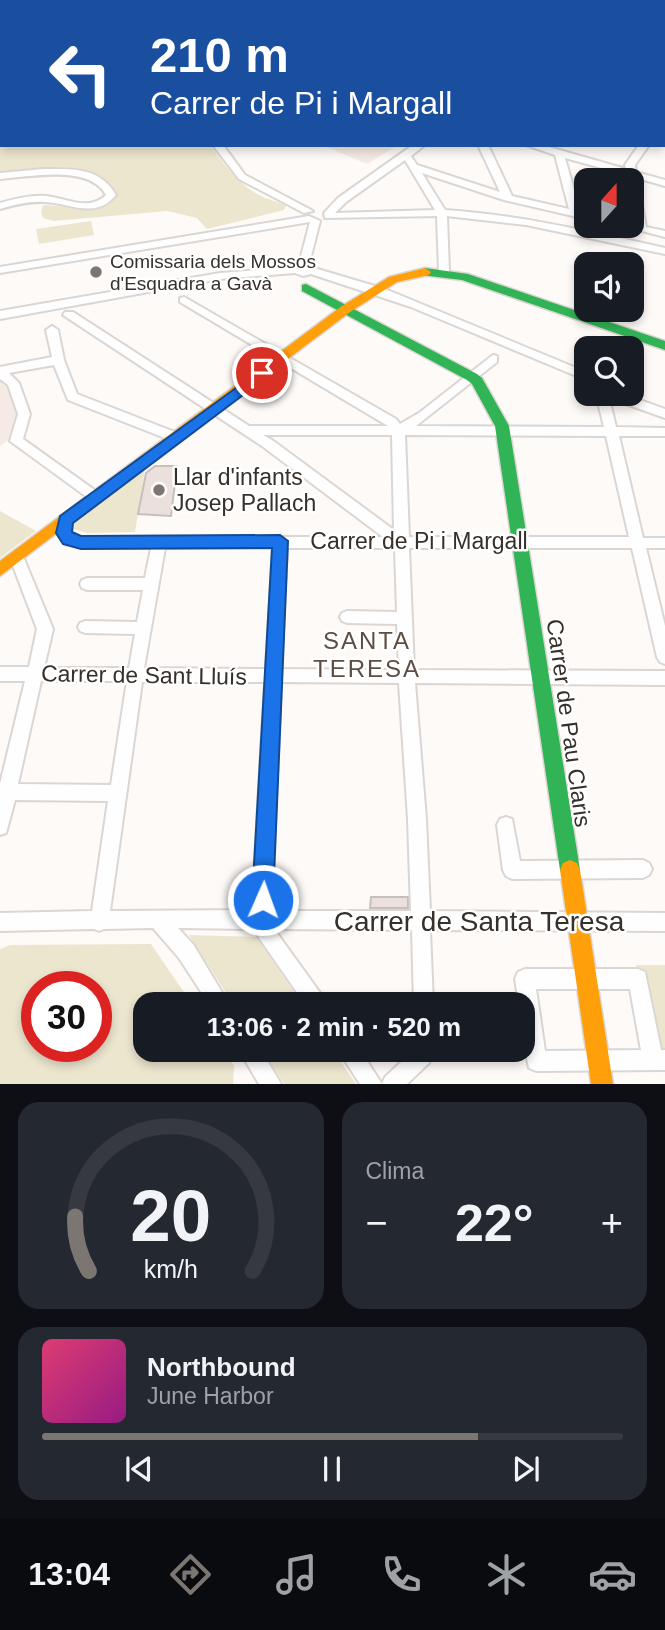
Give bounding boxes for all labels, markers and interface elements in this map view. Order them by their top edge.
icon: left [35,28,126,119]
text: 210 m [150,28,289,82]
text: Carrer de Pi i Margall [150,85,452,121]
north arrow [574,168,644,238]
map controls [574,168,644,406]
place label: Comissaria dels Mossos d'Esquadra a Gavà [110,251,316,294]
button: sound [574,252,644,322]
marker: Comissaria dels Mossos d'Esquadra a Gavà [88,264,104,280]
button: search [574,336,644,406]
pin [232,343,292,403]
icon: arrive [243,354,281,392]
place label: Llar d'infants Josep Pallach [173,464,316,516]
marker: Llar d'infants Josep Pallach [151,482,167,498]
street label: Carrer de Pi i Margall [310,528,528,554]
street label: Carrer de Pau Claris [542,617,596,829]
district label: SANTA TERESA [313,627,421,682]
street label: Carrer de Sant Lluís [41,660,247,690]
position arrow [226,863,300,937]
street label: Carrer de Santa Teresa [334,906,625,937]
speed limit sign: 30 [21,971,112,1062]
text: 13:06 · 2 min · 520 m [207,1012,461,1042]
text: Clima [366,1158,424,1184]
text: 20 [130,1176,211,1257]
text: 22° [455,1194,534,1252]
text: − [366,1202,388,1244]
text: + [601,1202,623,1244]
text: km/h [144,1255,198,1283]
text: Northbound [147,1352,296,1382]
text: June Harbor [147,1383,274,1409]
icon: previous [120,1450,158,1488]
icon: pause [313,1450,351,1488]
icon: next [507,1450,545,1488]
icon: directions [166,1550,215,1599]
icon: music [272,1550,321,1599]
icon: phone [377,1550,426,1599]
icon: climate [482,1550,531,1599]
icon: car [588,1550,637,1599]
text: 13:04 [28,1556,110,1592]

